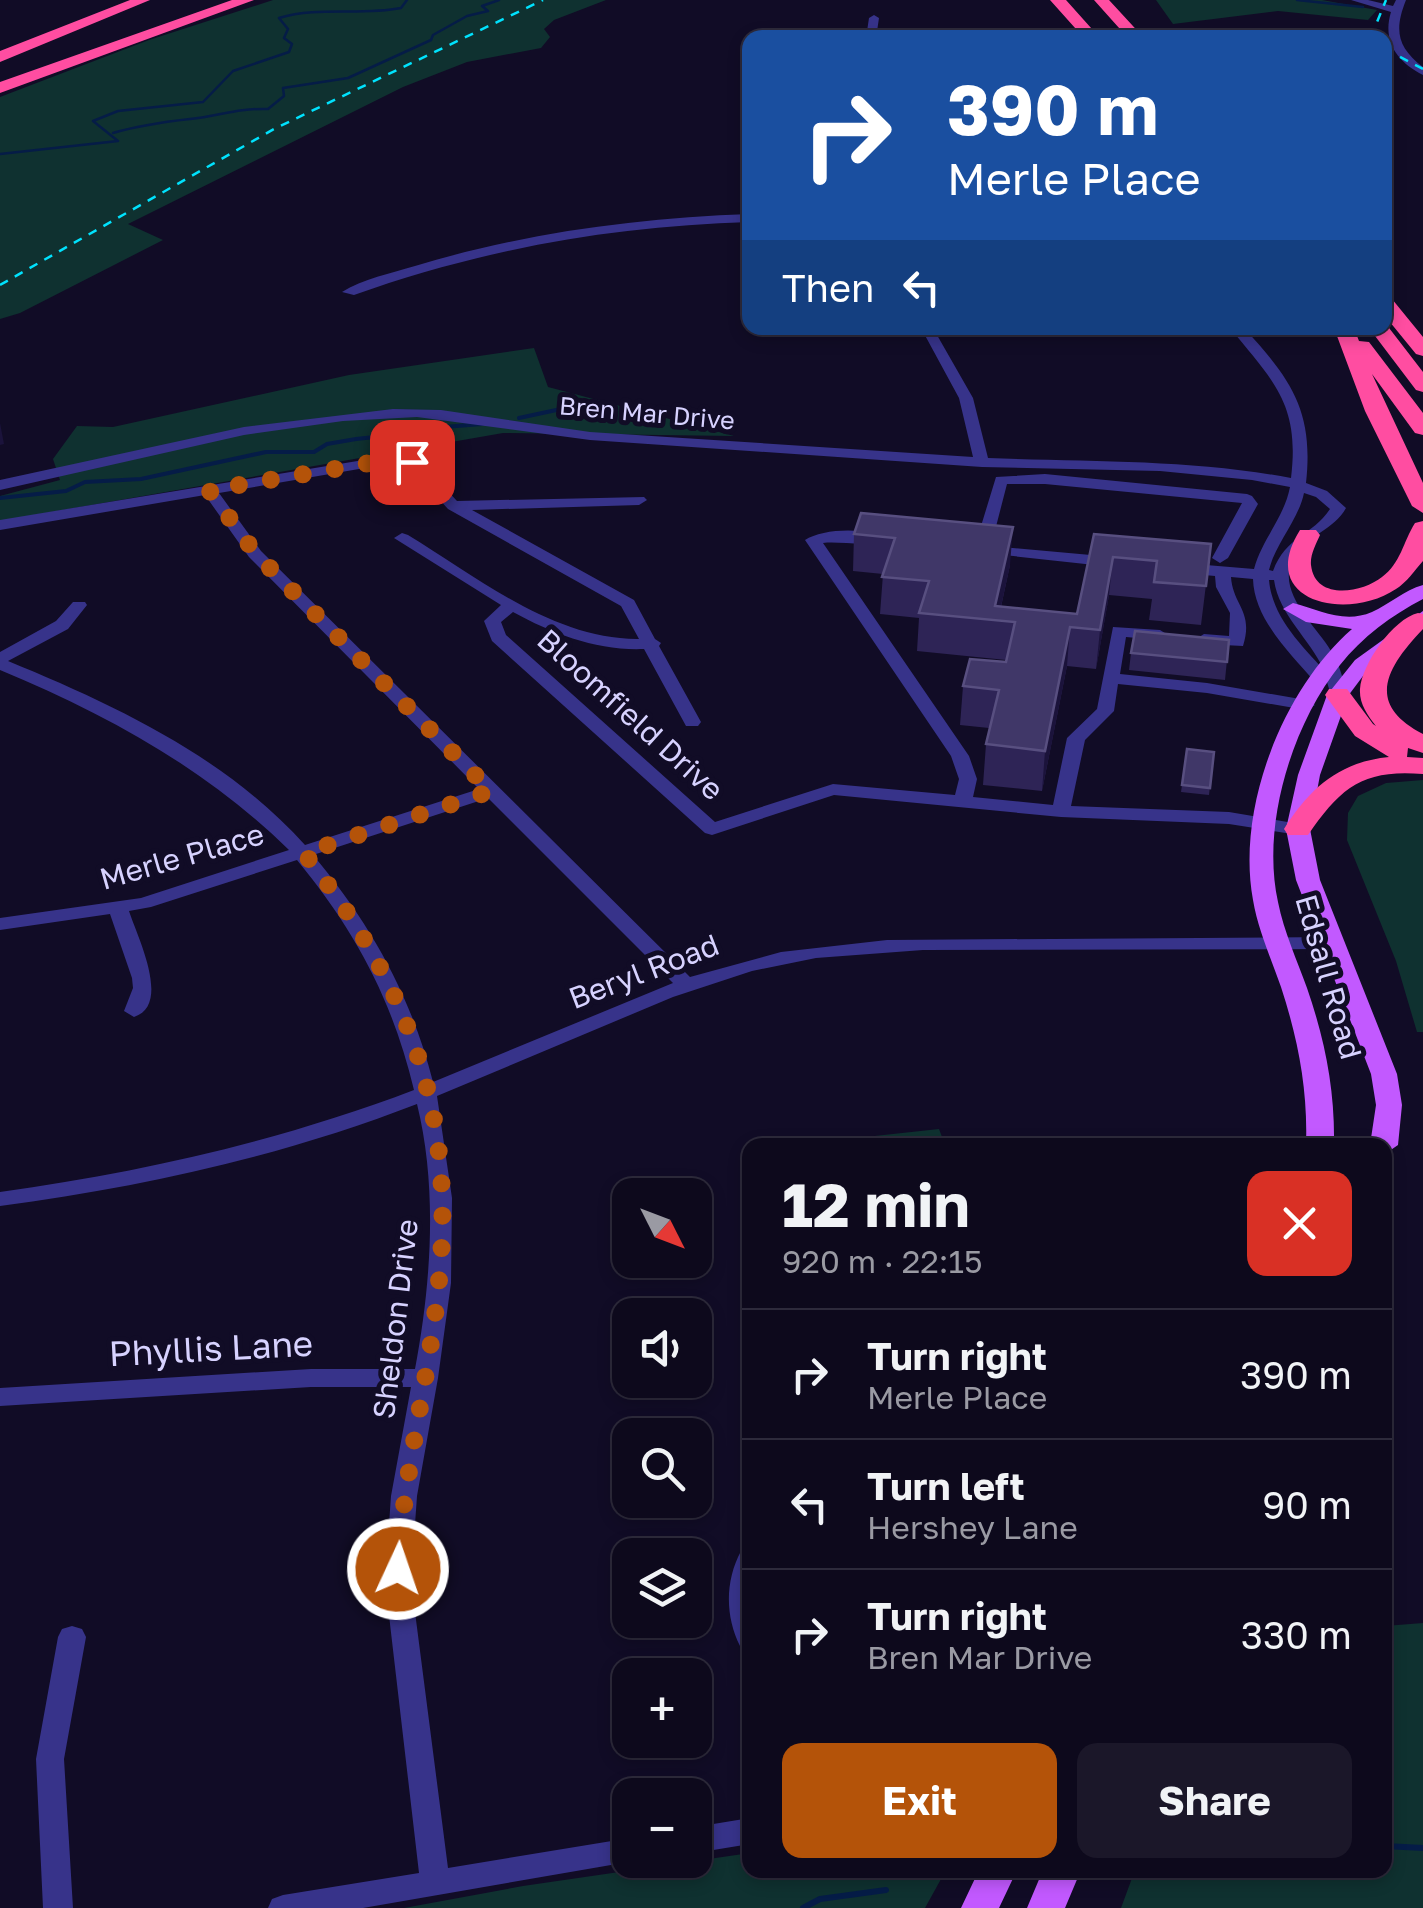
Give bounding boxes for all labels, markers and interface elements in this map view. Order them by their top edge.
text: 390 m [947,66,1158,150]
icon: right [782,70,912,200]
text: Merle Place [947,151,1201,205]
icon: left [894,260,949,315]
text: Then [782,265,874,310]
street label: Bren Mar Drive [558,389,736,436]
pin [370,420,455,505]
icon: arrive [385,435,440,490]
street label: Bloomfield Drive [530,621,731,807]
street label: Merle Place [96,815,268,897]
street label: Edsall Road [1288,890,1370,1063]
street label: Beryl Road [564,926,724,1016]
text: 12 min [782,1168,970,1240]
button: close [1247,1171,1352,1276]
north arrow [612,1178,712,1278]
map controls [612,1178,712,1878]
street label: Sheldon Drive [365,1217,425,1421]
text: 920 m · 22:15 [782,1242,982,1280]
button: sound [612,1298,712,1398]
street label: Phyllis Lane [108,1322,314,1374]
text: Turn right [867,1333,1047,1378]
icon: right [782,1347,837,1402]
text: 390 m [1240,1352,1352,1397]
text: Merle Place [867,1378,1047,1416]
button: search [612,1418,712,1518]
text: Turn left [867,1463,1025,1508]
icon: left [782,1477,837,1532]
text: 90 m [1262,1482,1352,1527]
text: Hershey Lane [867,1508,1078,1546]
position arrow [346,1517,450,1621]
button: layers [612,1538,712,1638]
text: Turn right [867,1593,1047,1638]
icon: right [782,1607,837,1662]
text: 330 m [1241,1612,1352,1657]
text: Bren Mar Drive [867,1638,1092,1676]
button: + [612,1658,712,1758]
button: Exit [782,1743,1057,1858]
button: Share [1077,1743,1352,1858]
button: − [612,1778,712,1878]

